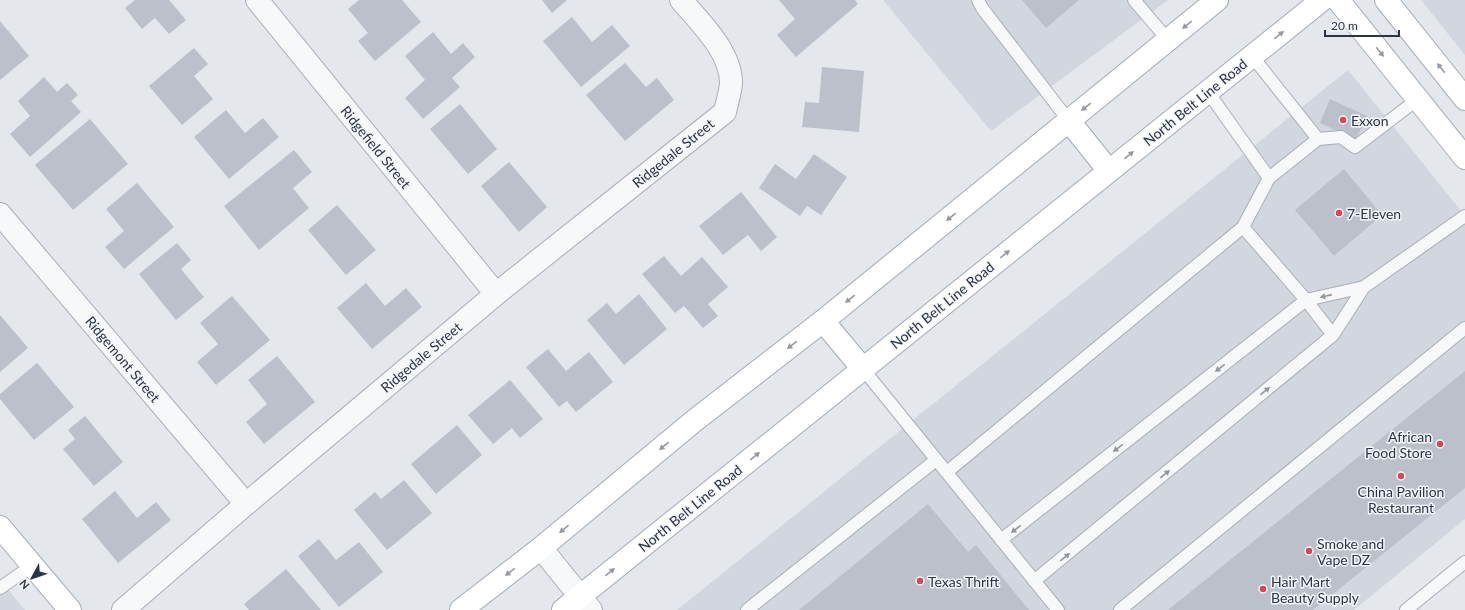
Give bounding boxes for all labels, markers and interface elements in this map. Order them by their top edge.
scale bar [1325,12,1399,38]
text: 20 m [1331,18,1358,33]
one-way arrow [1181,20,1192,29]
one-way arrow [1274,30,1284,39]
one-way arrow [1376,47,1384,58]
street label: North Belt Line Road [1140,55,1250,149]
one-way arrow [1436,63,1445,74]
street label: Ridgefield Street [337,102,415,192]
one-way arrow [1081,102,1092,111]
place label: Exxon [1351,112,1388,129]
street label: Ridgedale Street [629,115,717,191]
marker: Exxon [1338,115,1348,125]
one-way arrow [1123,151,1134,160]
place label: 7-Eleven [1347,205,1401,222]
marker: 7-Eleven [1334,208,1344,218]
one-way arrow [946,212,957,221]
one-way arrow [1000,249,1011,258]
street label: North Belt Line Road [887,258,997,352]
one-way arrow [1320,293,1332,299]
one-way arrow [845,294,856,303]
street label: Ridgemont Street [82,313,164,405]
street label: Ridgedale Street [377,318,465,396]
one-way arrow [787,341,798,349]
one-way arrow [1215,364,1226,372]
one-way arrow [1260,387,1271,396]
place label: African Food Store [1365,428,1432,461]
marker: African Food Store [1435,439,1445,449]
one-way arrow [659,441,669,450]
one-way arrow [1112,444,1123,453]
one-way arrow [750,451,761,460]
street label: North Belt Line Road [635,461,745,555]
one-way arrow [1159,469,1170,478]
marker: China Pavilion Restaurant [1396,471,1406,481]
place label: China Pavilion Restaurant [1358,483,1444,516]
one-way arrow [559,524,569,533]
one-way arrow [1010,524,1021,533]
place label: Smoke and Vape DZ [1317,535,1384,568]
marker: Smoke and Vape DZ [1304,546,1314,556]
one-way arrow [1059,552,1070,561]
north arrow [12,558,52,598]
one-way arrow [504,568,515,576]
one-way arrow [605,568,616,577]
place label: Texas Thrift [928,573,999,590]
place label: Hair Mart Beauty Supply [1271,573,1360,606]
marker: Texas Thrift [915,576,925,586]
text: N [16,577,32,592]
marker: Hair Mart Beauty Supply [1258,584,1268,594]

